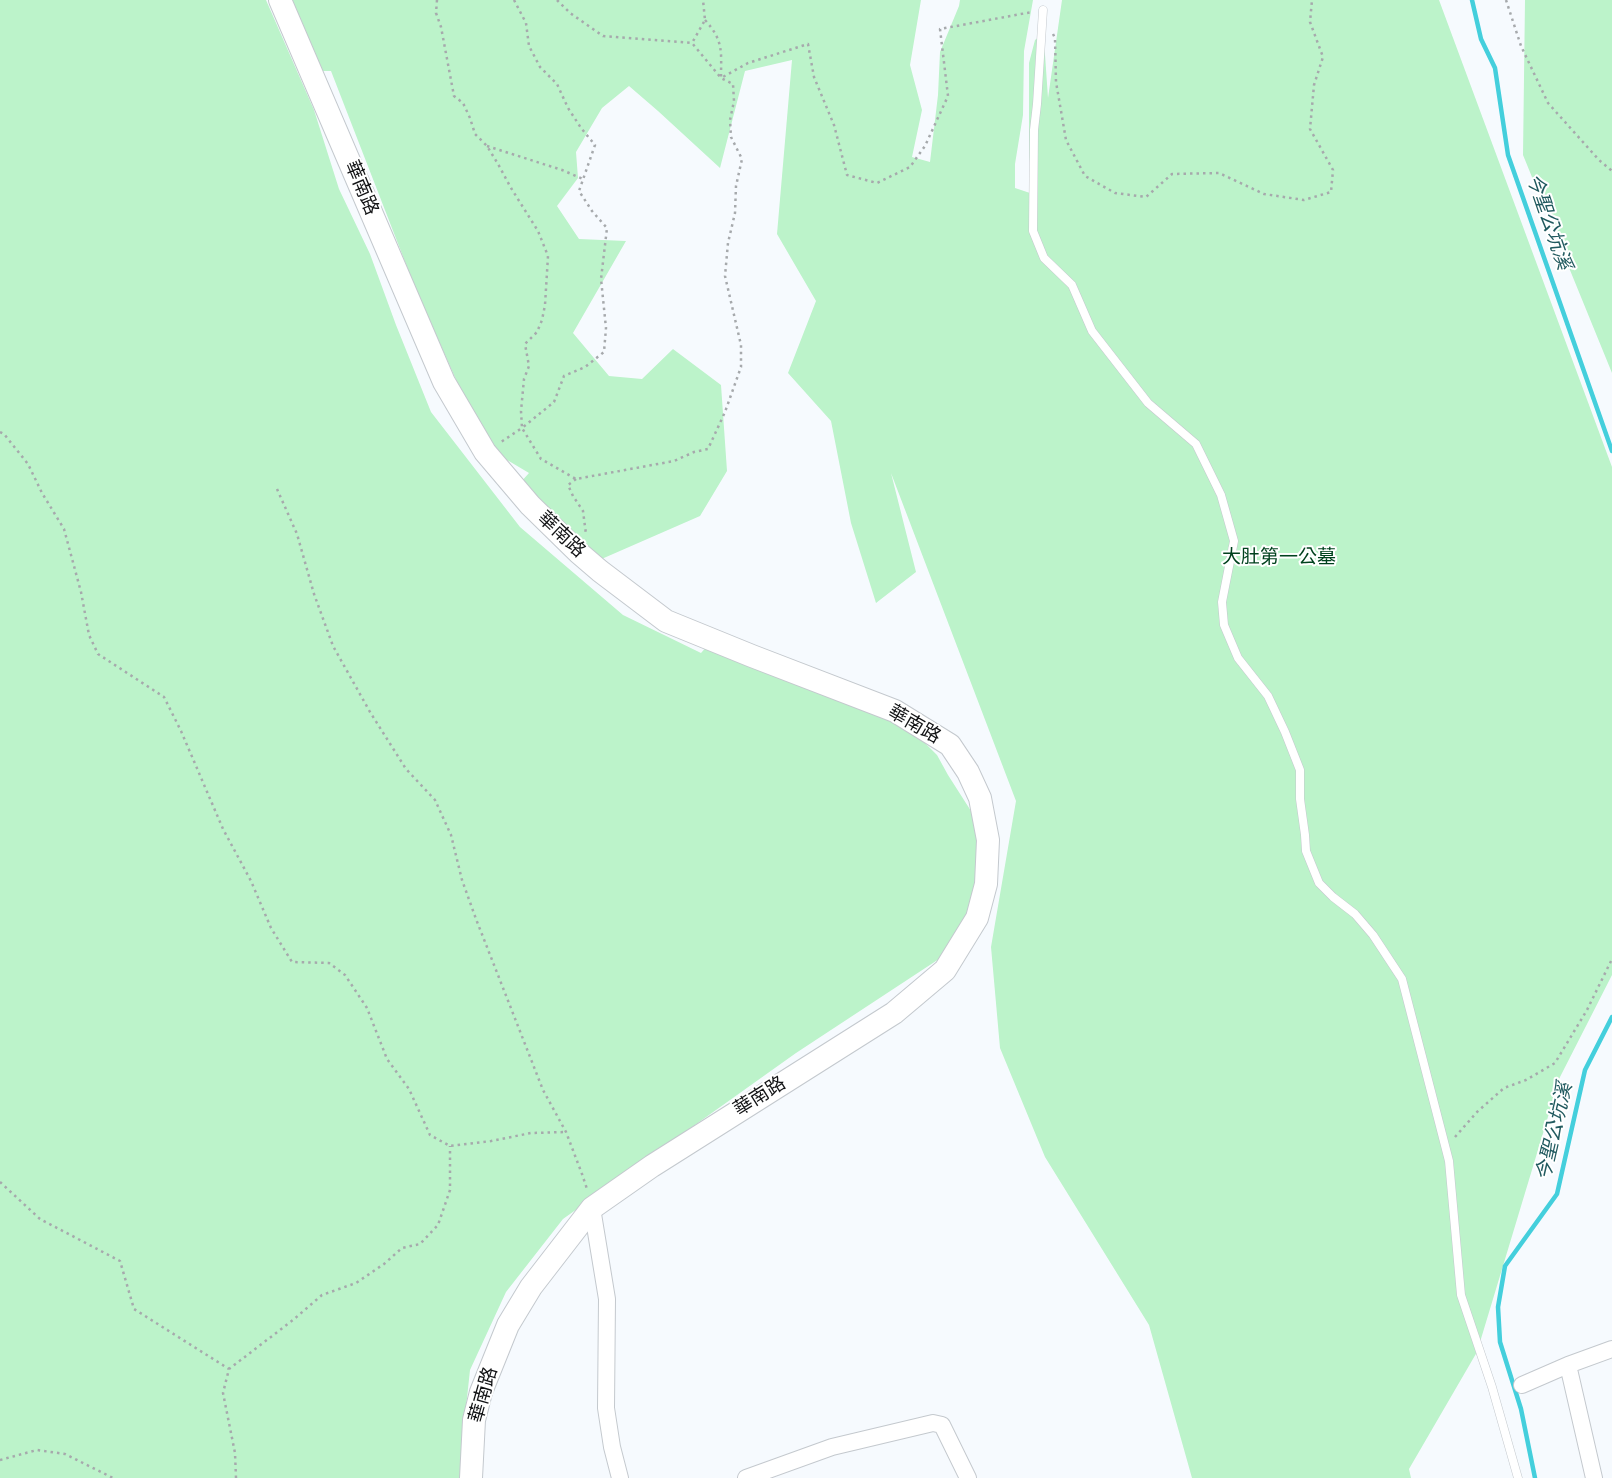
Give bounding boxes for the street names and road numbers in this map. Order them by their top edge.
street label: 華南路 [339,157,383,219]
street label: 華南路 [532,507,590,563]
street label: 華南路 [884,701,944,749]
street label: 華南路 [730,1072,790,1122]
street label: 華南路 [465,1364,503,1426]

